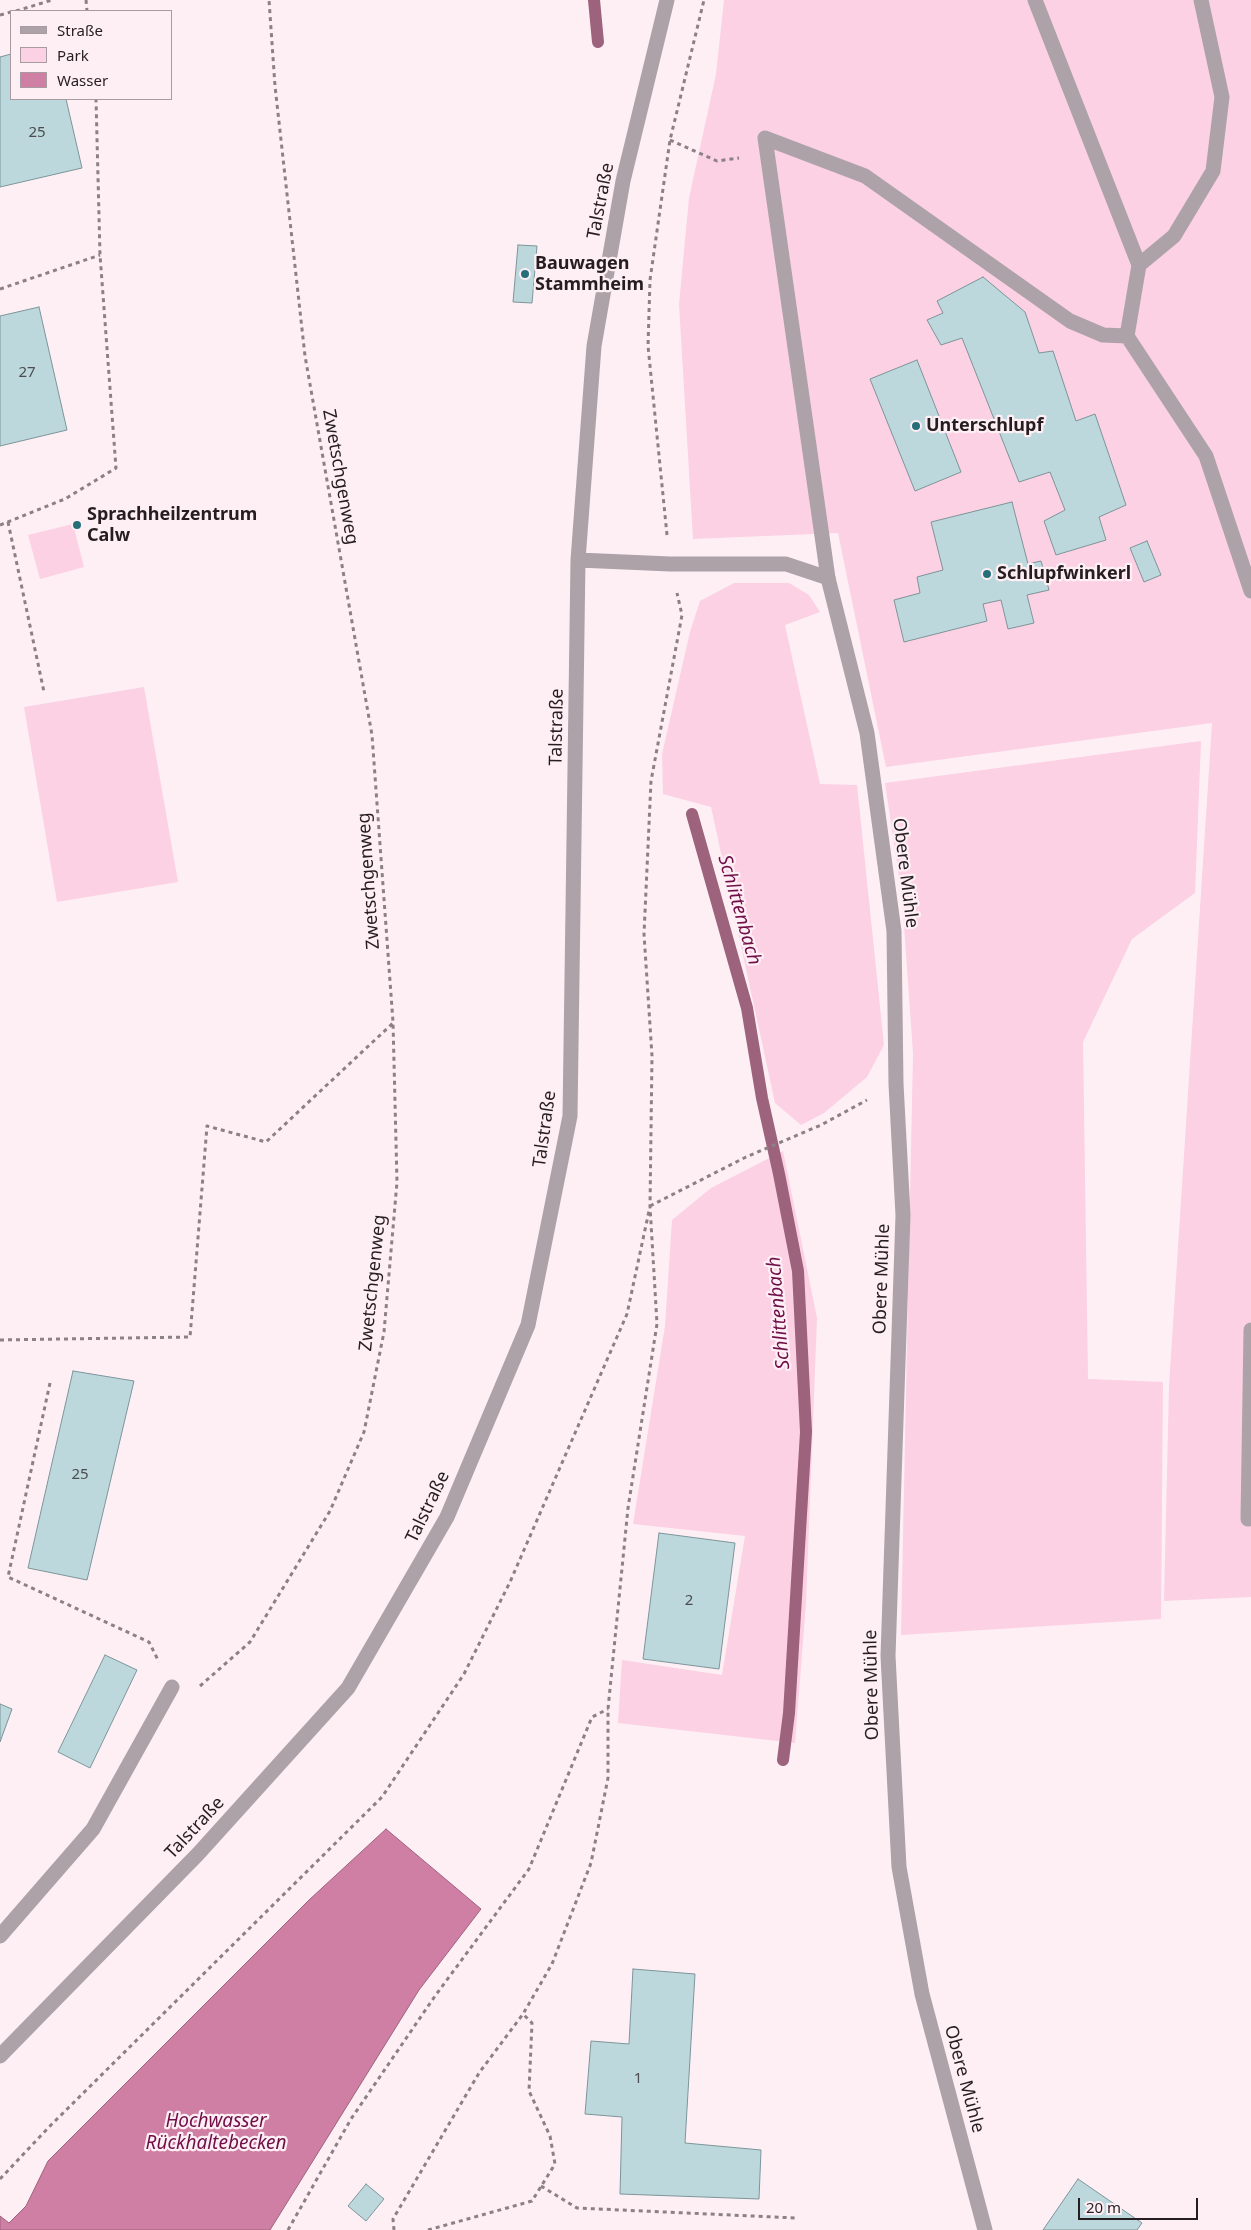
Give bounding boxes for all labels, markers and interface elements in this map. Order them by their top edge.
legend [10,10,172,100]
text: Straße [57,20,103,40]
text: Park [57,45,89,65]
text: Wasser [57,70,108,90]
house number: 25 [28,124,46,142]
street label: Talstraße [583,161,619,241]
place label: Bauwagen Stammheim [535,253,644,296]
marker: Bauwagen Stammheim [519,268,531,280]
house number: 27 [18,364,36,382]
street label: Zwetschgenweg [317,408,363,546]
place label: Unterschlupf [926,415,1043,437]
marker: Unterschlupf [910,420,922,432]
place label: Sprachheilzentrum Calw [87,504,257,546]
marker: Sprachheilzentrum Calw [71,519,83,531]
place label: Schlupfwinkerl [997,563,1131,585]
marker: Schlupfwinkerl [981,568,993,580]
street label: Talstraße [546,688,568,766]
street label: Zwetschgenweg [353,812,385,950]
street label: Obere Mühle [888,817,922,929]
water label: Schlittenbach [712,852,766,968]
street label: Talstraße [529,1089,561,1169]
street label: Zwetschgenweg [355,1214,391,1352]
street label: Obere Mühle [869,1223,895,1335]
water label: Schlittenbach [763,1255,795,1371]
house number: 25 [71,1466,89,1484]
street label: Talstraße [401,1468,455,1546]
house number: 2 [685,1592,693,1610]
street label: Obere Mühle [860,1630,884,1740]
street label: Talstraße [161,1792,229,1864]
street label: Obere Mühle [939,2023,989,2135]
house number: 1 [634,2070,642,2088]
water label: Hochwasser Rückhaltebecken [146,2111,286,2155]
scale bar [1081,2188,1201,2220]
text: 20 m [1086,2197,1121,2217]

